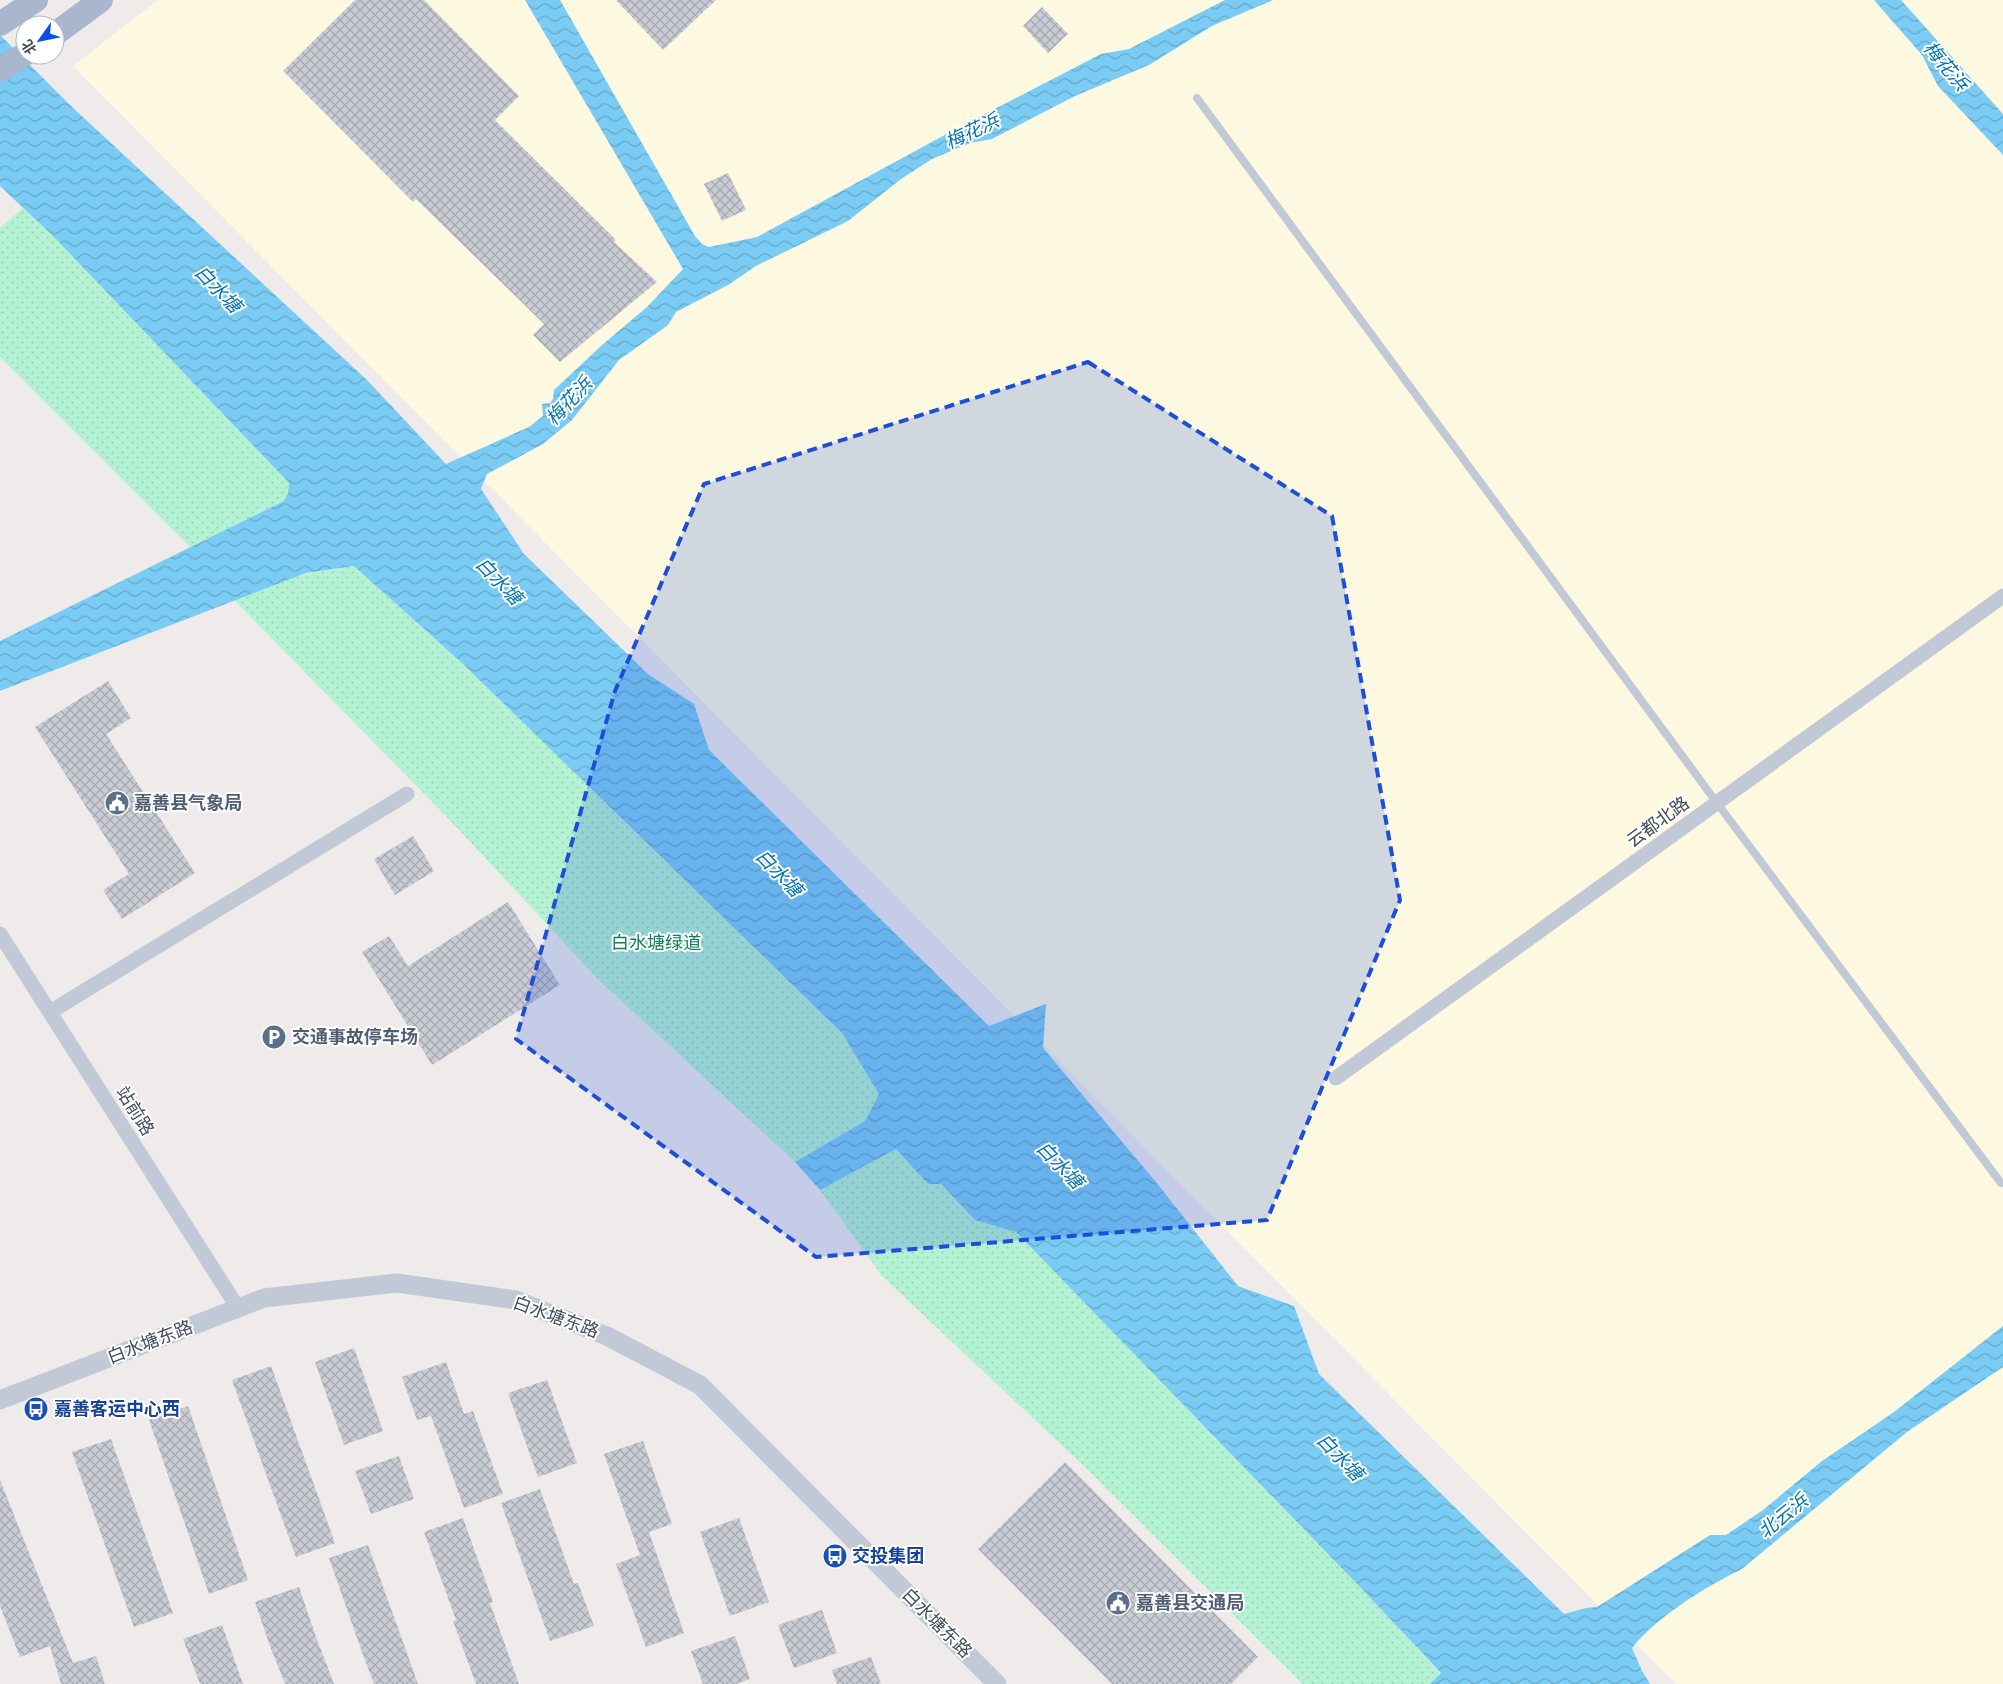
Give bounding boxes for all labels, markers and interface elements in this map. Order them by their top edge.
north arrow [15,15,65,65]
text: 北 [18,36,40,58]
water label: 梅花浜 [1919,37,1974,97]
water label: 梅花浜 [941,108,1004,153]
water label: 白水塘 [190,261,248,320]
water label: 梅花浜 [541,371,598,430]
water label: 白水塘 [471,553,529,612]
public building icon: 嘉善县气象局 [104,790,130,816]
place label: 嘉善县气象局 [134,792,242,814]
street label: 云都北路 [1622,792,1694,852]
water label: 白水塘 [751,845,809,904]
park label: 白水塘绿道 [611,932,701,954]
parking icon: 交通事故停车场 [261,1024,287,1050]
place label: 交通事故停车场 [292,1026,418,1048]
street label: 站前路 [111,1082,159,1140]
water label: 白水塘 [1032,1137,1090,1196]
street label: 白水塘东路 [510,1291,602,1343]
street label: 白水塘东路 [104,1316,196,1368]
bus stop icon: 嘉善客运中心西 [23,1396,49,1422]
place label: 嘉善客运中心西 [54,1398,180,1420]
water label: 白水塘 [1312,1429,1370,1488]
water label: 北云浜 [1754,1488,1814,1543]
bus stop icon: 交投集团 [822,1543,848,1569]
place label: 交投集团 [852,1545,924,1567]
street label: 白水塘东路 [897,1583,977,1663]
public building icon: 嘉善县交通局 [1105,1590,1131,1616]
place label: 嘉善县交通局 [1136,1592,1244,1614]

